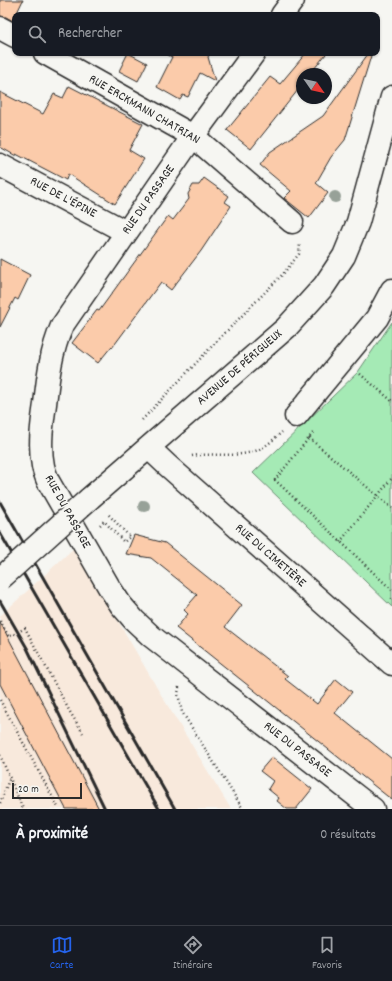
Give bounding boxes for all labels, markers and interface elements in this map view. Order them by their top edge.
search box [12,12,380,56]
icon: search [26,23,48,45]
text: Rechercher [58,23,122,45]
north arrow [296,68,332,104]
street label: RUE ERCKMANN CHATRIAN [85,70,203,150]
street label: RUE DU PASSAGE [118,161,180,239]
street label: RUE DE L'ÉPINE [26,172,100,224]
street label: AVENUE DE PÉRIGUEUX [193,325,287,411]
street label: RUE DU PASSAGE [39,472,95,552]
street label: RUE DU CIMETIÈRE [230,520,310,592]
street label: RUE DU PASSAGE [259,717,335,783]
scale bar [12,781,82,800]
text: 20 m [18,782,39,798]
text: À proximité [16,823,88,847]
text: 0 résultats [320,826,376,845]
tab: Carte [50,934,73,974]
tab: Itinéraire [173,934,212,974]
tab: Favoris [312,934,342,974]

